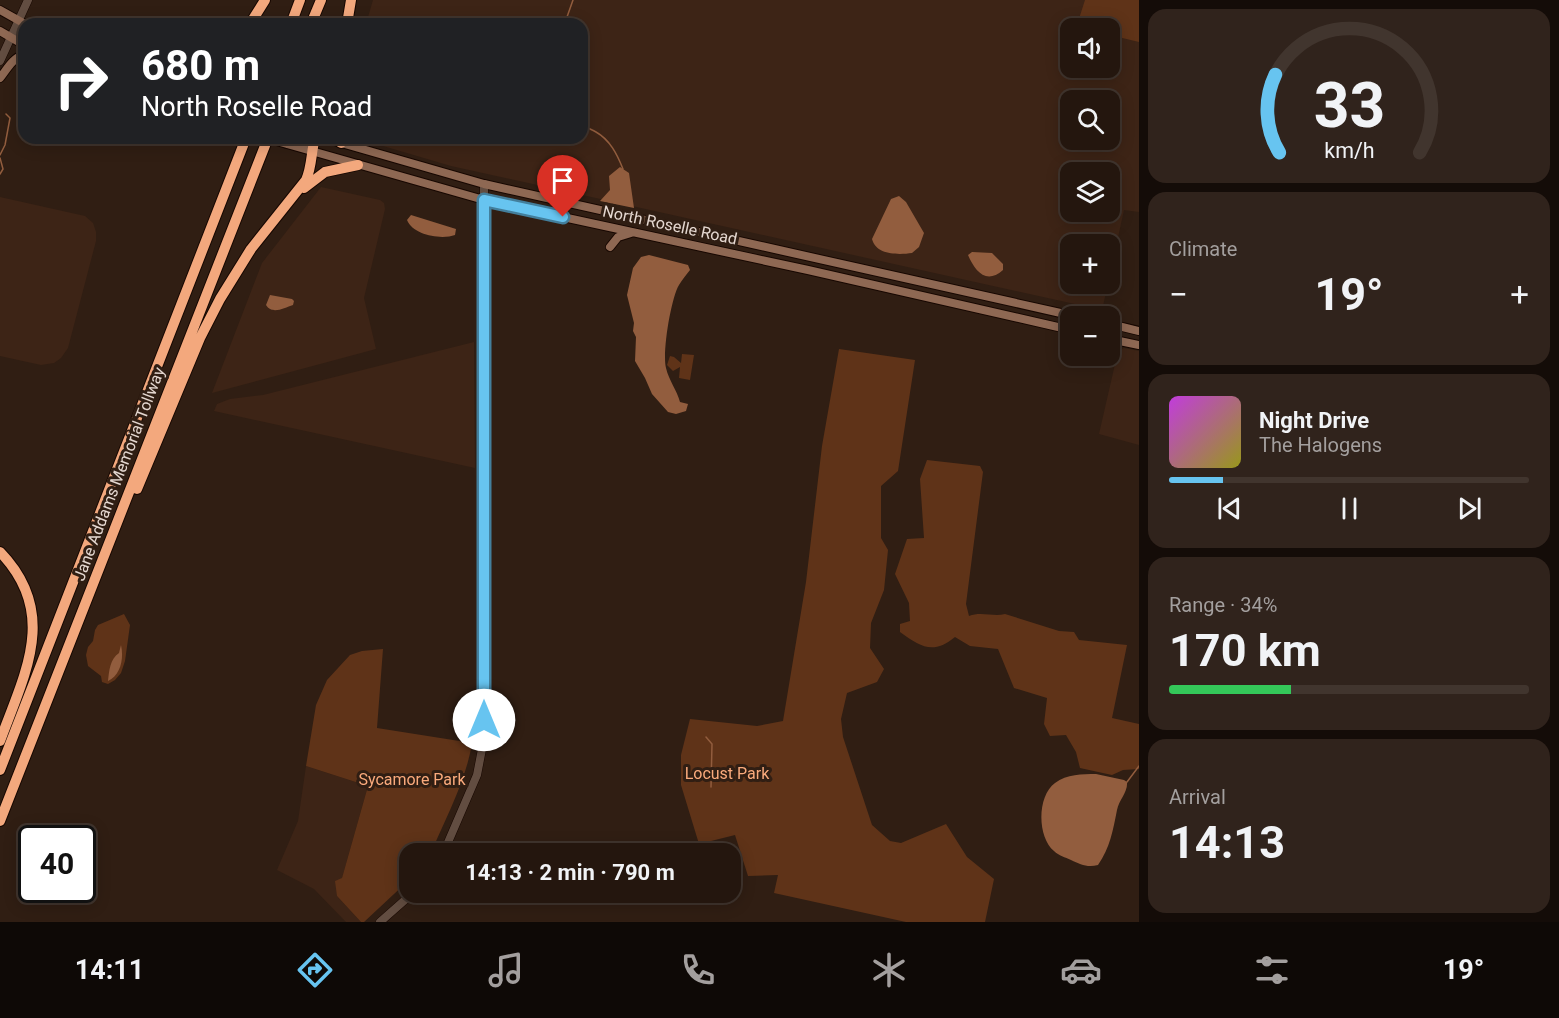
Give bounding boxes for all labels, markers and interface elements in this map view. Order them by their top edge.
map controls [1060,18,1120,366]
button: sound [1060,18,1120,78]
text: 680 m [141,41,260,90]
icon: right [42,42,120,120]
text: 33 [1313,69,1385,142]
button: search [1060,90,1120,150]
text: North Roselle Road [141,91,372,123]
text: km/h [1324,138,1374,163]
pin [537,155,588,217]
button: layers [1060,162,1120,222]
icon: arrive [546,164,579,197]
street label: North Roselle Road [601,201,739,249]
button: + [1060,234,1120,294]
text: Climate [1169,237,1237,261]
text: 19° [1314,268,1384,321]
text: − [1169,275,1188,314]
text: + [1510,275,1529,314]
button: − [1060,306,1120,366]
street label: Jane Addams Memorial Tollway [69,364,169,584]
text: Night Drive [1259,408,1369,433]
text: The Halogens [1259,433,1382,457]
icon: previous [1213,492,1246,525]
icon: pause [1333,492,1366,525]
icon: next [1453,492,1486,525]
text: Range · 34% [1169,593,1277,617]
text: 170 km [1169,624,1321,677]
position arrow [452,688,516,752]
park label: Locust Park [685,764,770,783]
park label: Sycamore Park [358,770,466,789]
text: Arrival [1169,785,1226,809]
text: 14:13 [1169,816,1285,869]
speed limit sign: 40 [18,825,96,903]
text: 14:13 · 2 min · 790 m [465,860,675,885]
icon: directions [294,949,336,991]
icon: music [485,949,527,991]
icon: phone [677,949,719,991]
icon: climate [868,949,910,991]
icon: car [1060,949,1102,991]
icon: filters [1251,949,1293,991]
text: 14:11 [75,954,144,986]
text: 19° [1443,954,1484,986]

